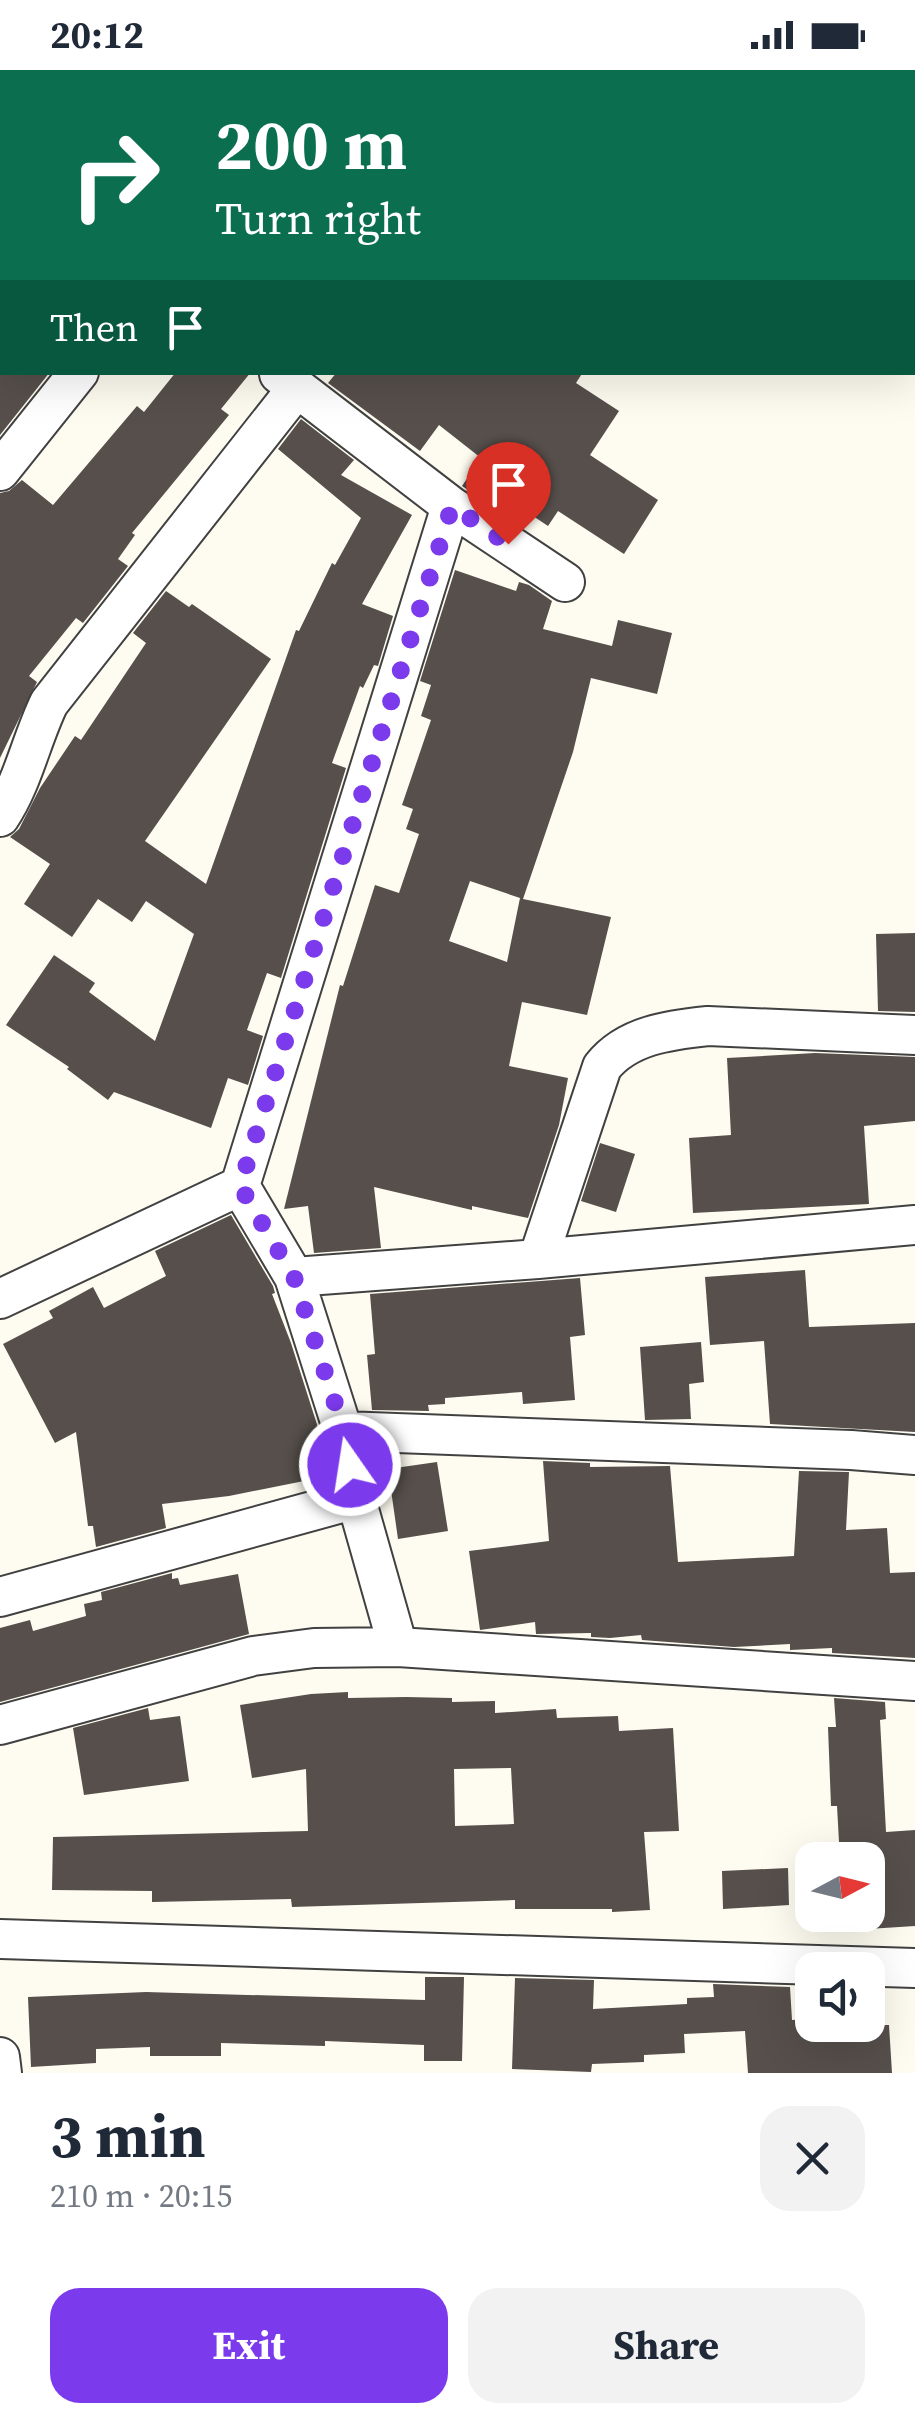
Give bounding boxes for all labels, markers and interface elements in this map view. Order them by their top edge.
text: 20:12 [50,9,144,61]
text: 200 m [215,96,407,192]
icon: right [50,110,180,240]
text: Turn right [215,187,421,249]
icon: arrive [158,300,213,355]
text: Then [50,302,138,354]
pin [466,442,551,545]
icon: arrive [481,457,536,512]
position arrow [298,1413,402,1517]
north arrow [795,1842,885,1932]
map controls [795,1842,885,2042]
button: sound [795,1952,885,2042]
text: 3 min [50,2095,206,2177]
button: close [760,2106,865,2211]
text: 210 m · 20:15 [50,2174,232,2218]
button: Exit [50,2288,448,2403]
button: Share [468,2288,865,2403]

